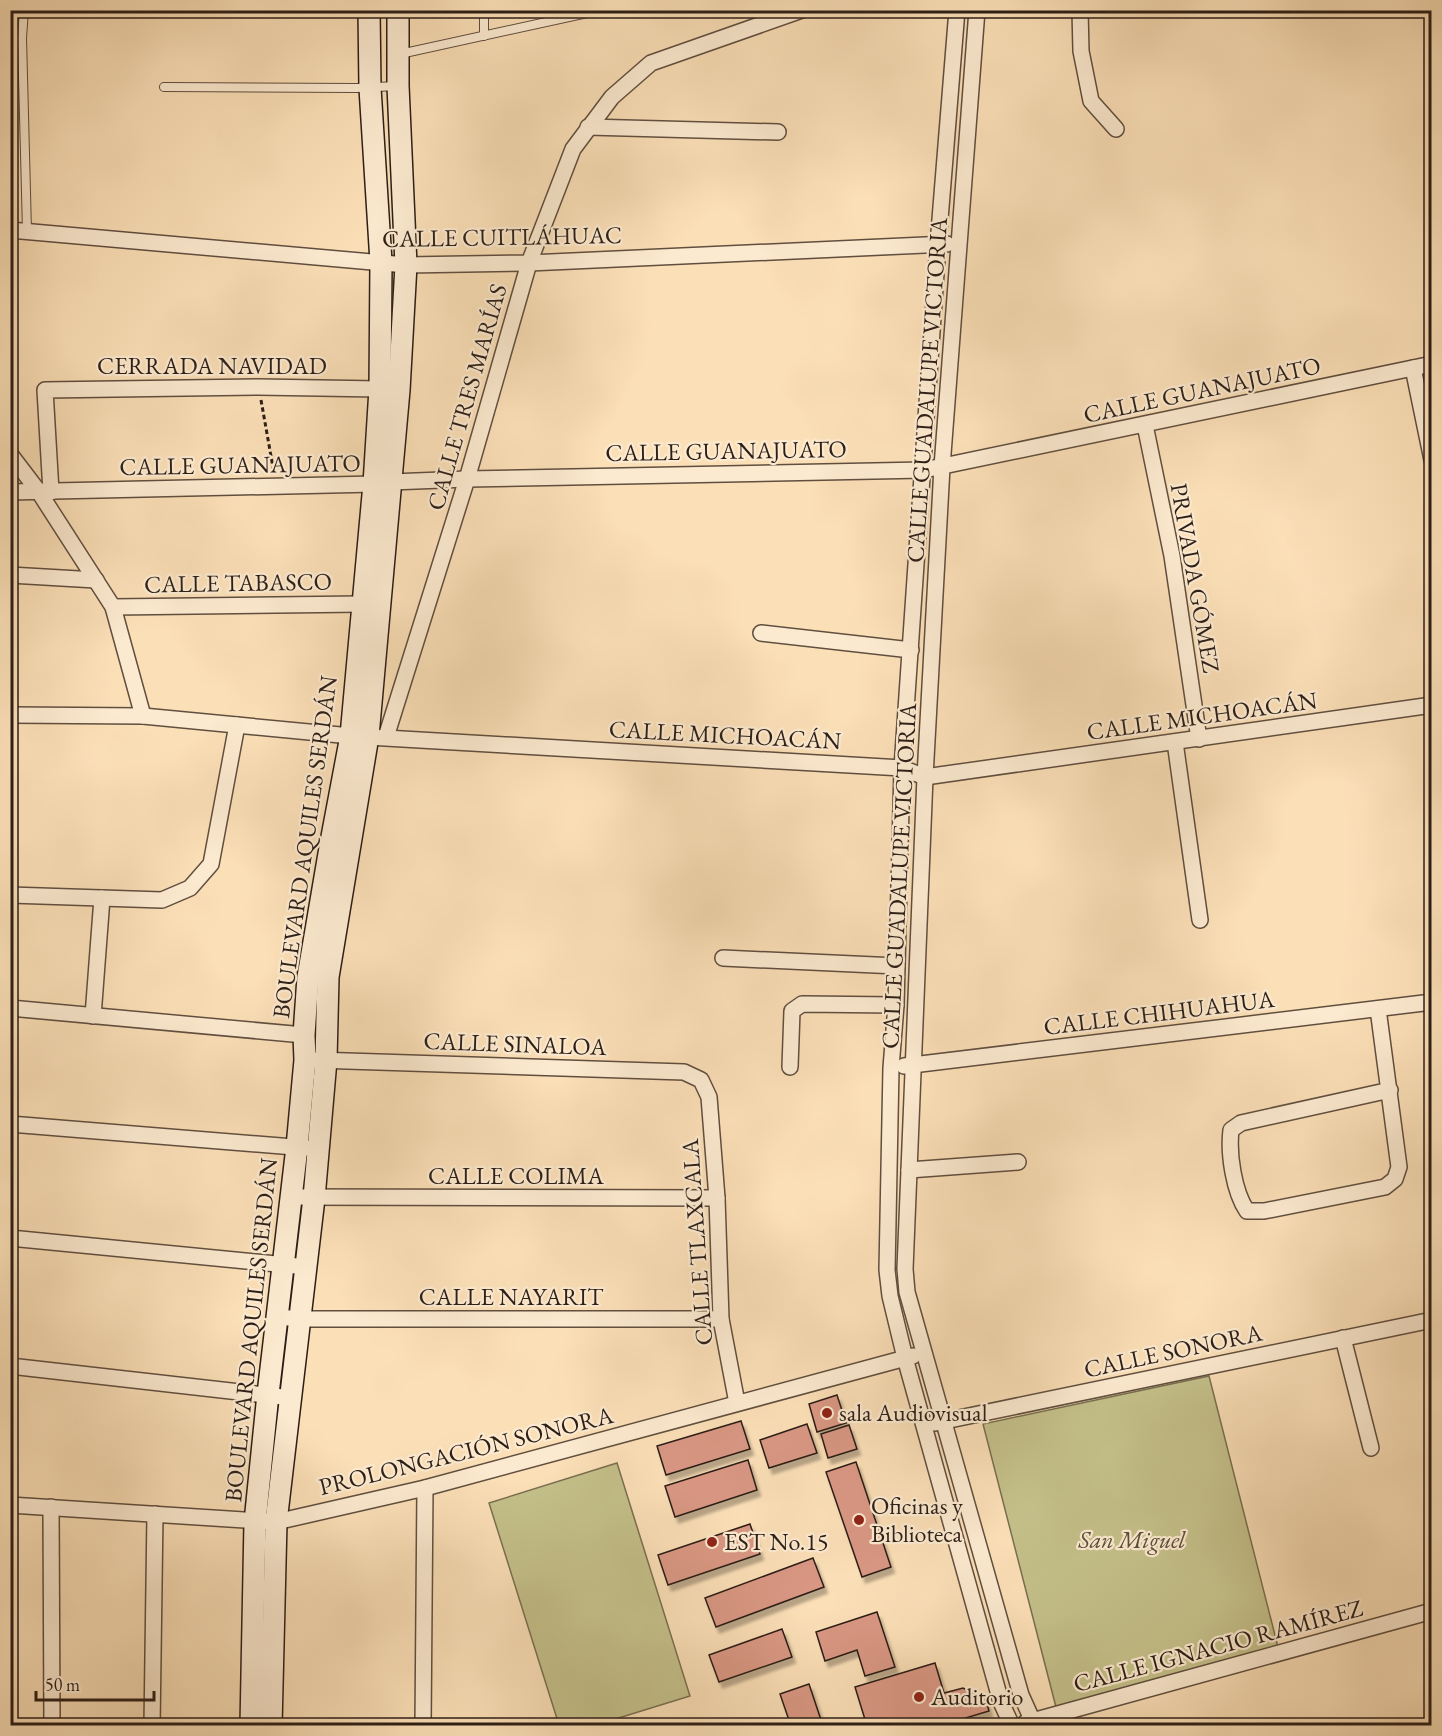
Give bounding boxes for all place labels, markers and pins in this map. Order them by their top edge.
place label: sala Audiovisual [839,1397,988,1428]
marker: sala Audiovisual [820,1406,834,1420]
place label: Oficinas y Biblioteca [871,1490,963,1549]
marker: Oficinas y Biblioteca [852,1513,866,1527]
place label: EST No.15 [724,1526,828,1557]
marker: EST No.15 [705,1535,719,1549]
place label: Auditorio [930,1681,1024,1712]
marker: Auditorio [912,1690,926,1704]

